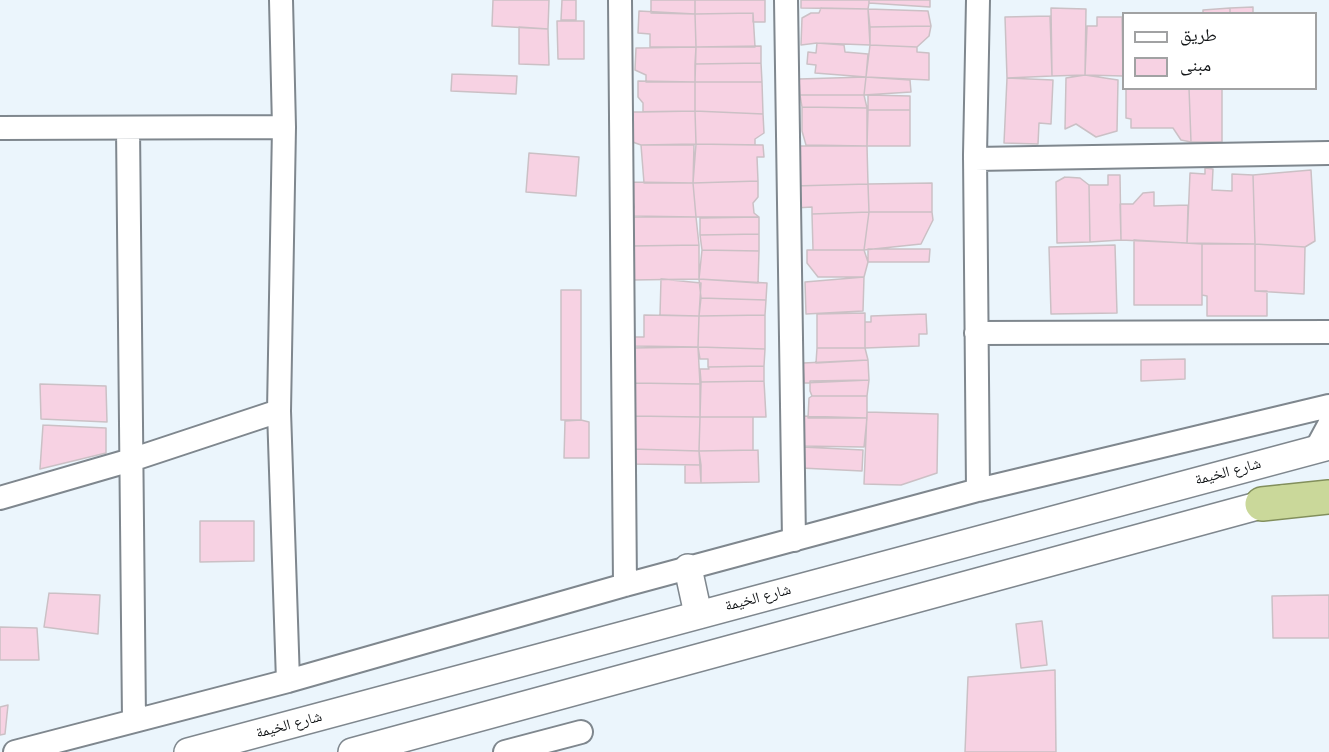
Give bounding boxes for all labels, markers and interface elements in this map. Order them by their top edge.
legend [1122,12,1317,90]
text: طريق [1180,22,1217,46]
text: مبنى [1180,52,1211,76]
street label: شارع الخيمة [1193,455,1263,489]
street label: شارع الخيمة [723,581,793,615]
street label: شارع الخيمة [254,708,324,742]

